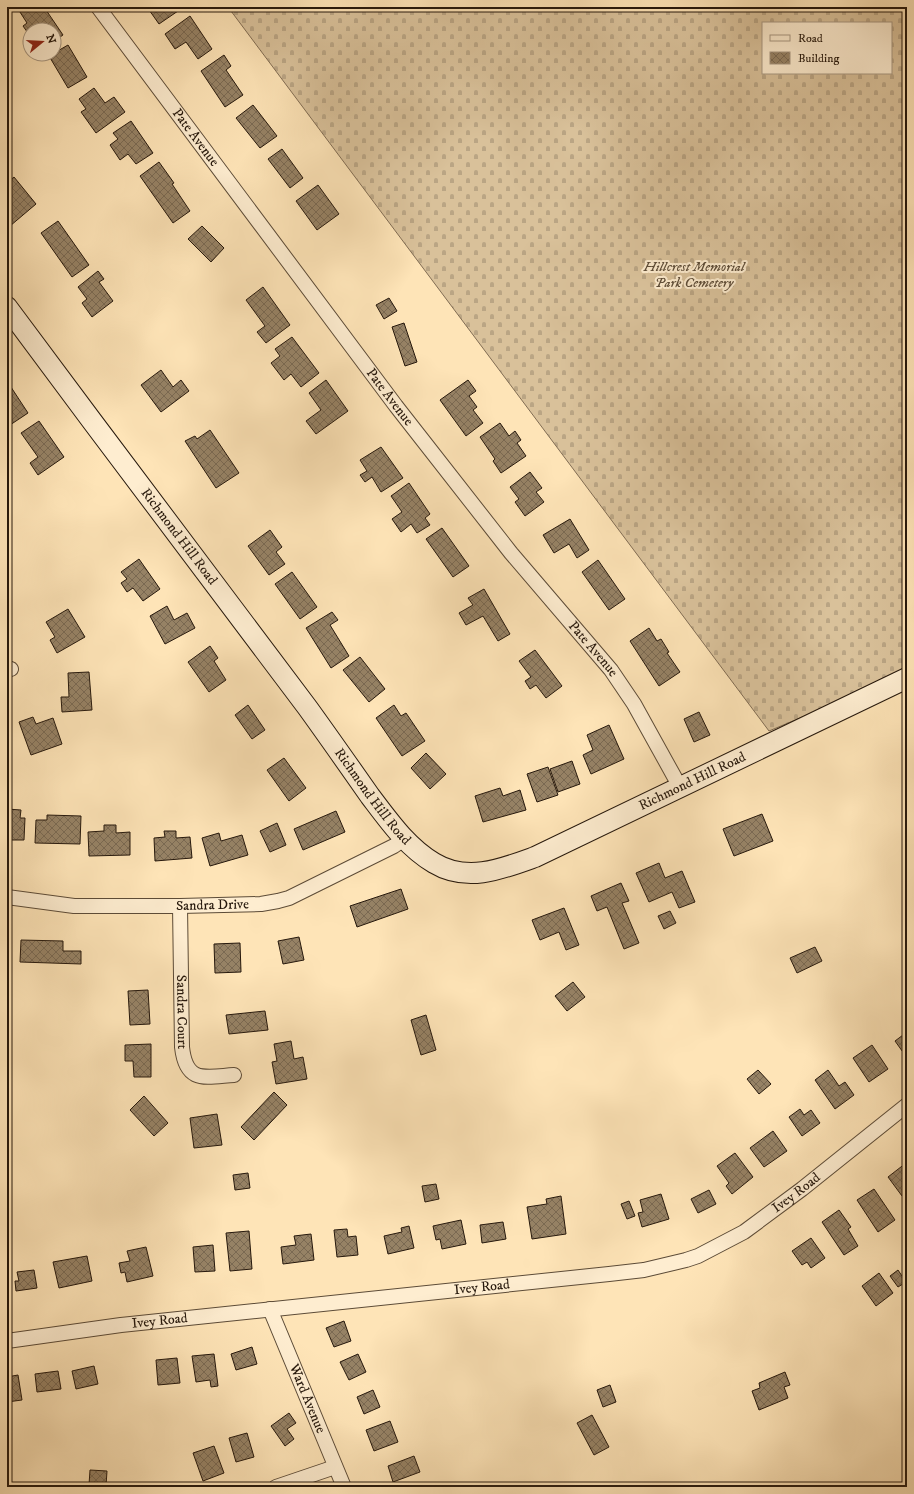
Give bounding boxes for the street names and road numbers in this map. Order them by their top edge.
street label: Pate Avenue [168,105,223,170]
street label: Pate Avenue [362,365,417,430]
street label: Richmond Hill Road [137,485,221,589]
street label: Pate Avenue [564,617,622,680]
street label: Richmond Hill Road [330,745,415,849]
street label: Richmond Hill Road [636,748,749,815]
street label: Sandra Drive [176,895,249,915]
street label: Sandra Court [172,975,191,1050]
street label: Ivey Road [769,1169,824,1217]
street label: Ivey Road [453,1275,511,1299]
street label: Ivey Road [131,1309,189,1333]
street label: Ward Avenue [284,1360,330,1436]

